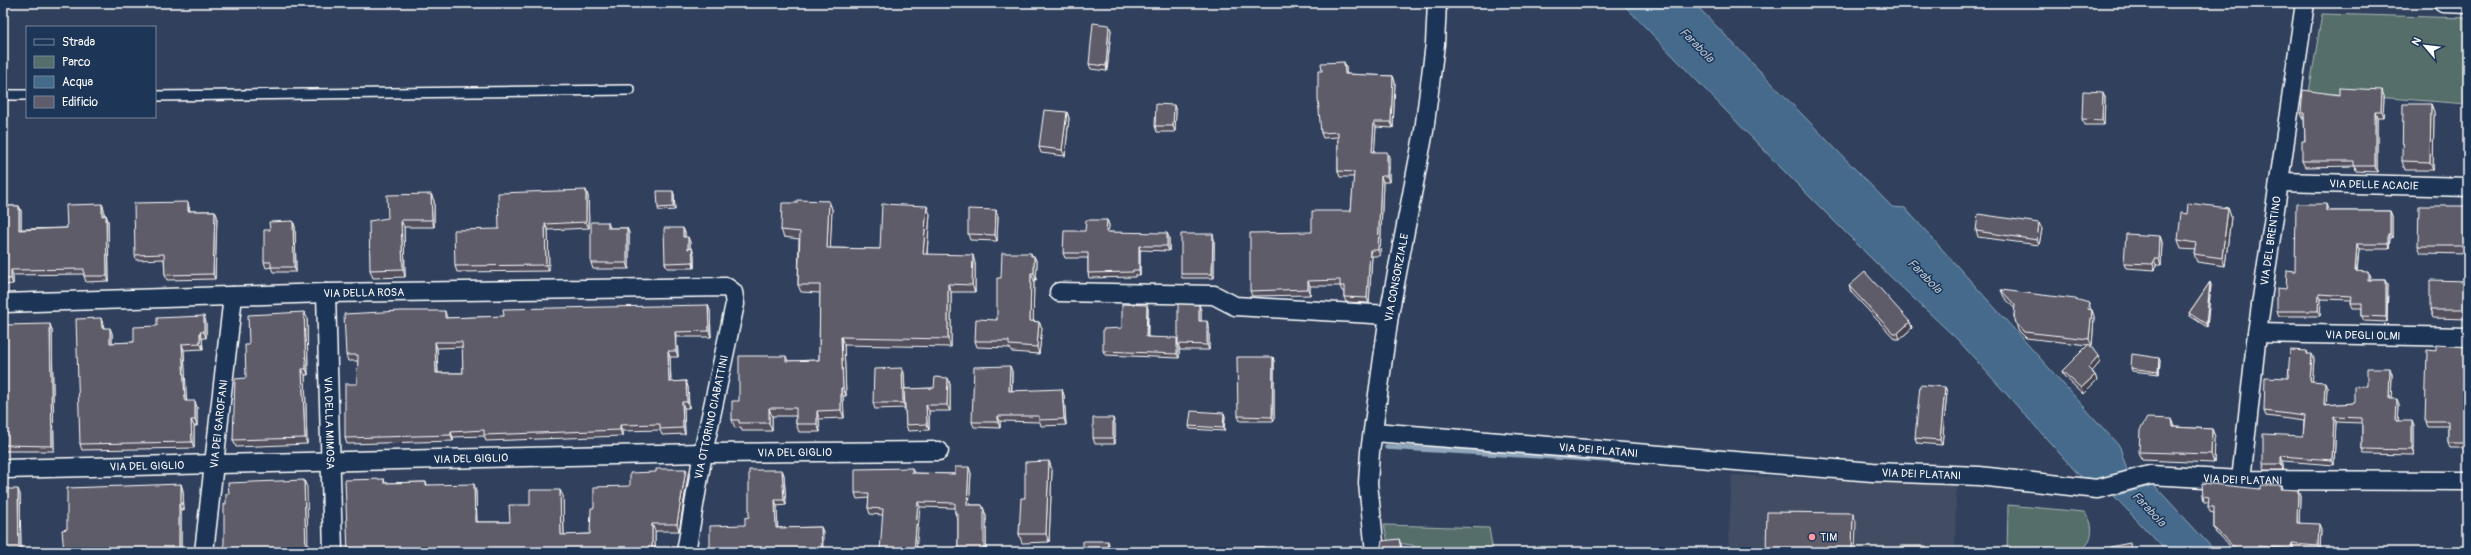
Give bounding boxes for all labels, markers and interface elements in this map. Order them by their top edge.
water label: Farabola [1676,25,1718,67]
legend [26,26,156,118]
north arrow [2405,26,2445,66]
text: Strada [62,35,96,50]
text: N [2409,35,2424,48]
text: Parco [62,55,91,70]
text: Acqua [62,75,94,90]
text: Edificio [62,95,98,110]
street label: VIA DELLE ACACIE [2329,177,2419,193]
street label: VIA DEL BRENTINO [2258,195,2284,286]
street label: VIA CONSORZIALE [1382,232,1411,322]
water label: Farabola [1904,256,1946,298]
street label: VIA DELLA ROSA [323,286,404,300]
street label: VIA DEGLI OLMI [2325,328,2401,343]
street label: VIA OTTORINO CIABATTINI [692,354,731,480]
street label: VIA DELLA MIMOSA [321,376,337,470]
street label: VIA DEI GAROFANI [208,379,231,469]
street label: VIA DEI PLATANI [1558,441,1638,460]
street label: VIA DEL GIGLIO [758,446,832,460]
street label: VIA DEL GIGLIO [433,451,508,466]
street label: VIA DEL GIGLIO [110,459,184,474]
street label: VIA DEI PLATANI [1881,466,1961,482]
street label: VIA DEI PLATANI [2203,472,2282,487]
water label: Farabola [2128,489,2170,531]
place label: TIM [1820,531,1837,544]
marker: TIM [1807,532,1817,542]

